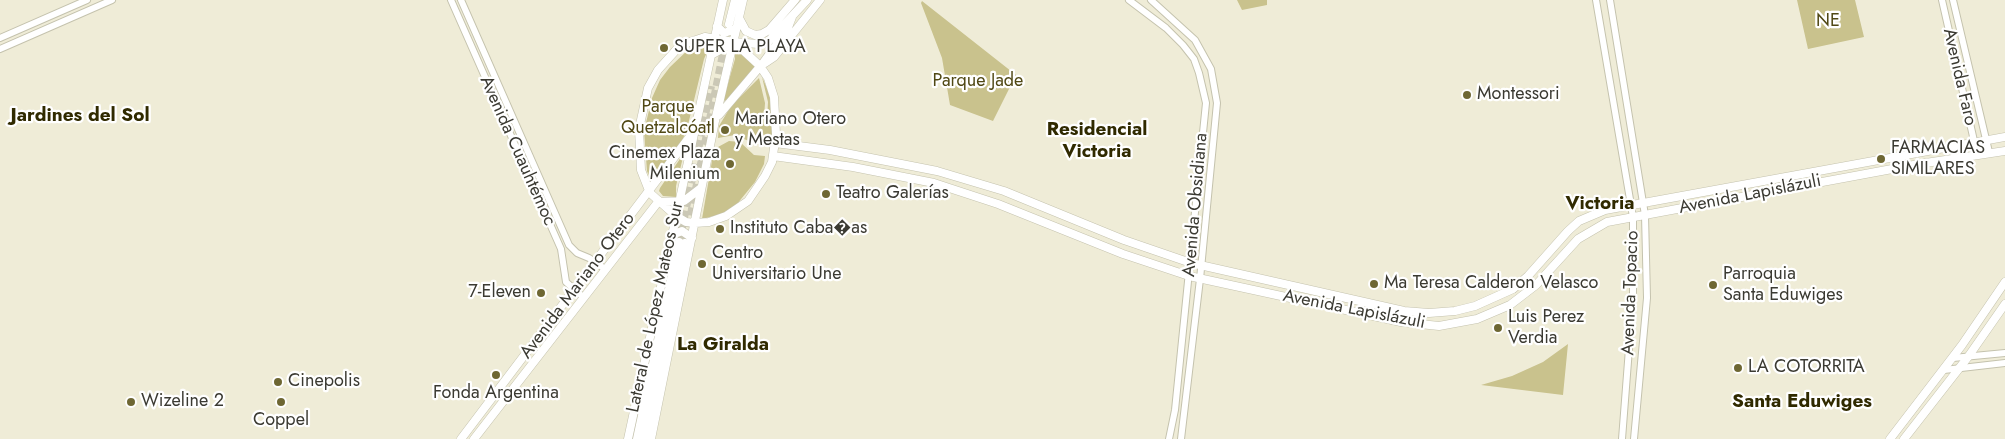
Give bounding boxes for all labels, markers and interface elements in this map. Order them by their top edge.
park label: NE [1816,11,1840,33]
street label: Avenida Faro [1937,26,1981,128]
place label: SUPER LA PLAYA [674,37,806,59]
marker: SUPER LA PLAYA [658,42,670,54]
park label: Parque Jade [933,71,1023,93]
street label: Avenida Cuauhtémoc [474,73,560,229]
place label: Montessori [1477,84,1560,106]
marker: Montessori [1461,89,1473,101]
park label: Parque Quetzalcóatl [621,97,715,140]
district label: Jardines del Sol [10,105,150,127]
place label: Mariano Otero y Mestas [735,109,846,152]
district label: Residencial Victoria [1047,119,1147,163]
marker: Mariano Otero y Mestas [719,124,731,136]
street label: Avenida Obsidiana [1179,132,1213,278]
place label: FARMACIAS SIMILARES [1891,138,1985,180]
place label: Cinemex Plaza Milenium [609,143,720,186]
marker: FARMACIAS SIMILARES [1875,153,1887,165]
marker: Cinemex Plaza Milenium [724,158,736,170]
street label: Avenida Lapislázuli [1677,171,1823,219]
place label: Teatro Galerías [836,183,949,205]
marker: Teatro Galerías [820,188,832,200]
district label: Victoria [1565,193,1635,215]
street label: Lateral de López Mateos Sur [623,199,689,415]
street label: Avenida Mariano Otero [516,209,640,363]
place label: Instituto Caba�as [730,218,867,240]
marker: Instituto Caba�as [714,223,726,235]
street label: Avenida Topacio [1618,230,1644,356]
place label: Centro Universitario Une [712,243,841,286]
marker: Centro Universitario Une [696,258,708,270]
place label: Parroquia Santa Eduwiges [1723,264,1843,306]
place label: Ma Teresa Calderon Velasco [1384,273,1598,295]
marker: Ma Teresa Calderon Velasco [1368,278,1380,290]
marker: Parroquia Santa Eduwiges [1707,279,1719,291]
place label: 7-Eleven [468,282,531,304]
street label: Avenida Lapislázuli [1281,286,1427,334]
marker: 7-Eleven [535,287,547,299]
place label: Luis Perez Verdia [1508,307,1584,350]
marker: Luis Perez Verdia [1492,322,1504,334]
district label: La Giralda [677,334,769,356]
place label: LA COTORRITA [1748,357,1865,379]
marker: LA COTORRITA [1732,362,1744,374]
marker: Fonda Argentina [490,369,502,381]
place label: Cinepolis [288,371,360,393]
marker: Cinepolis [272,376,284,388]
place label: Fonda Argentina [433,383,559,405]
place label: Wizeline 2 [141,391,224,413]
district label: Santa Eduwiges [1732,391,1872,413]
marker: Wizeline 2 [125,396,137,408]
marker: Coppel [275,396,287,408]
place label: Coppel [253,410,309,432]

